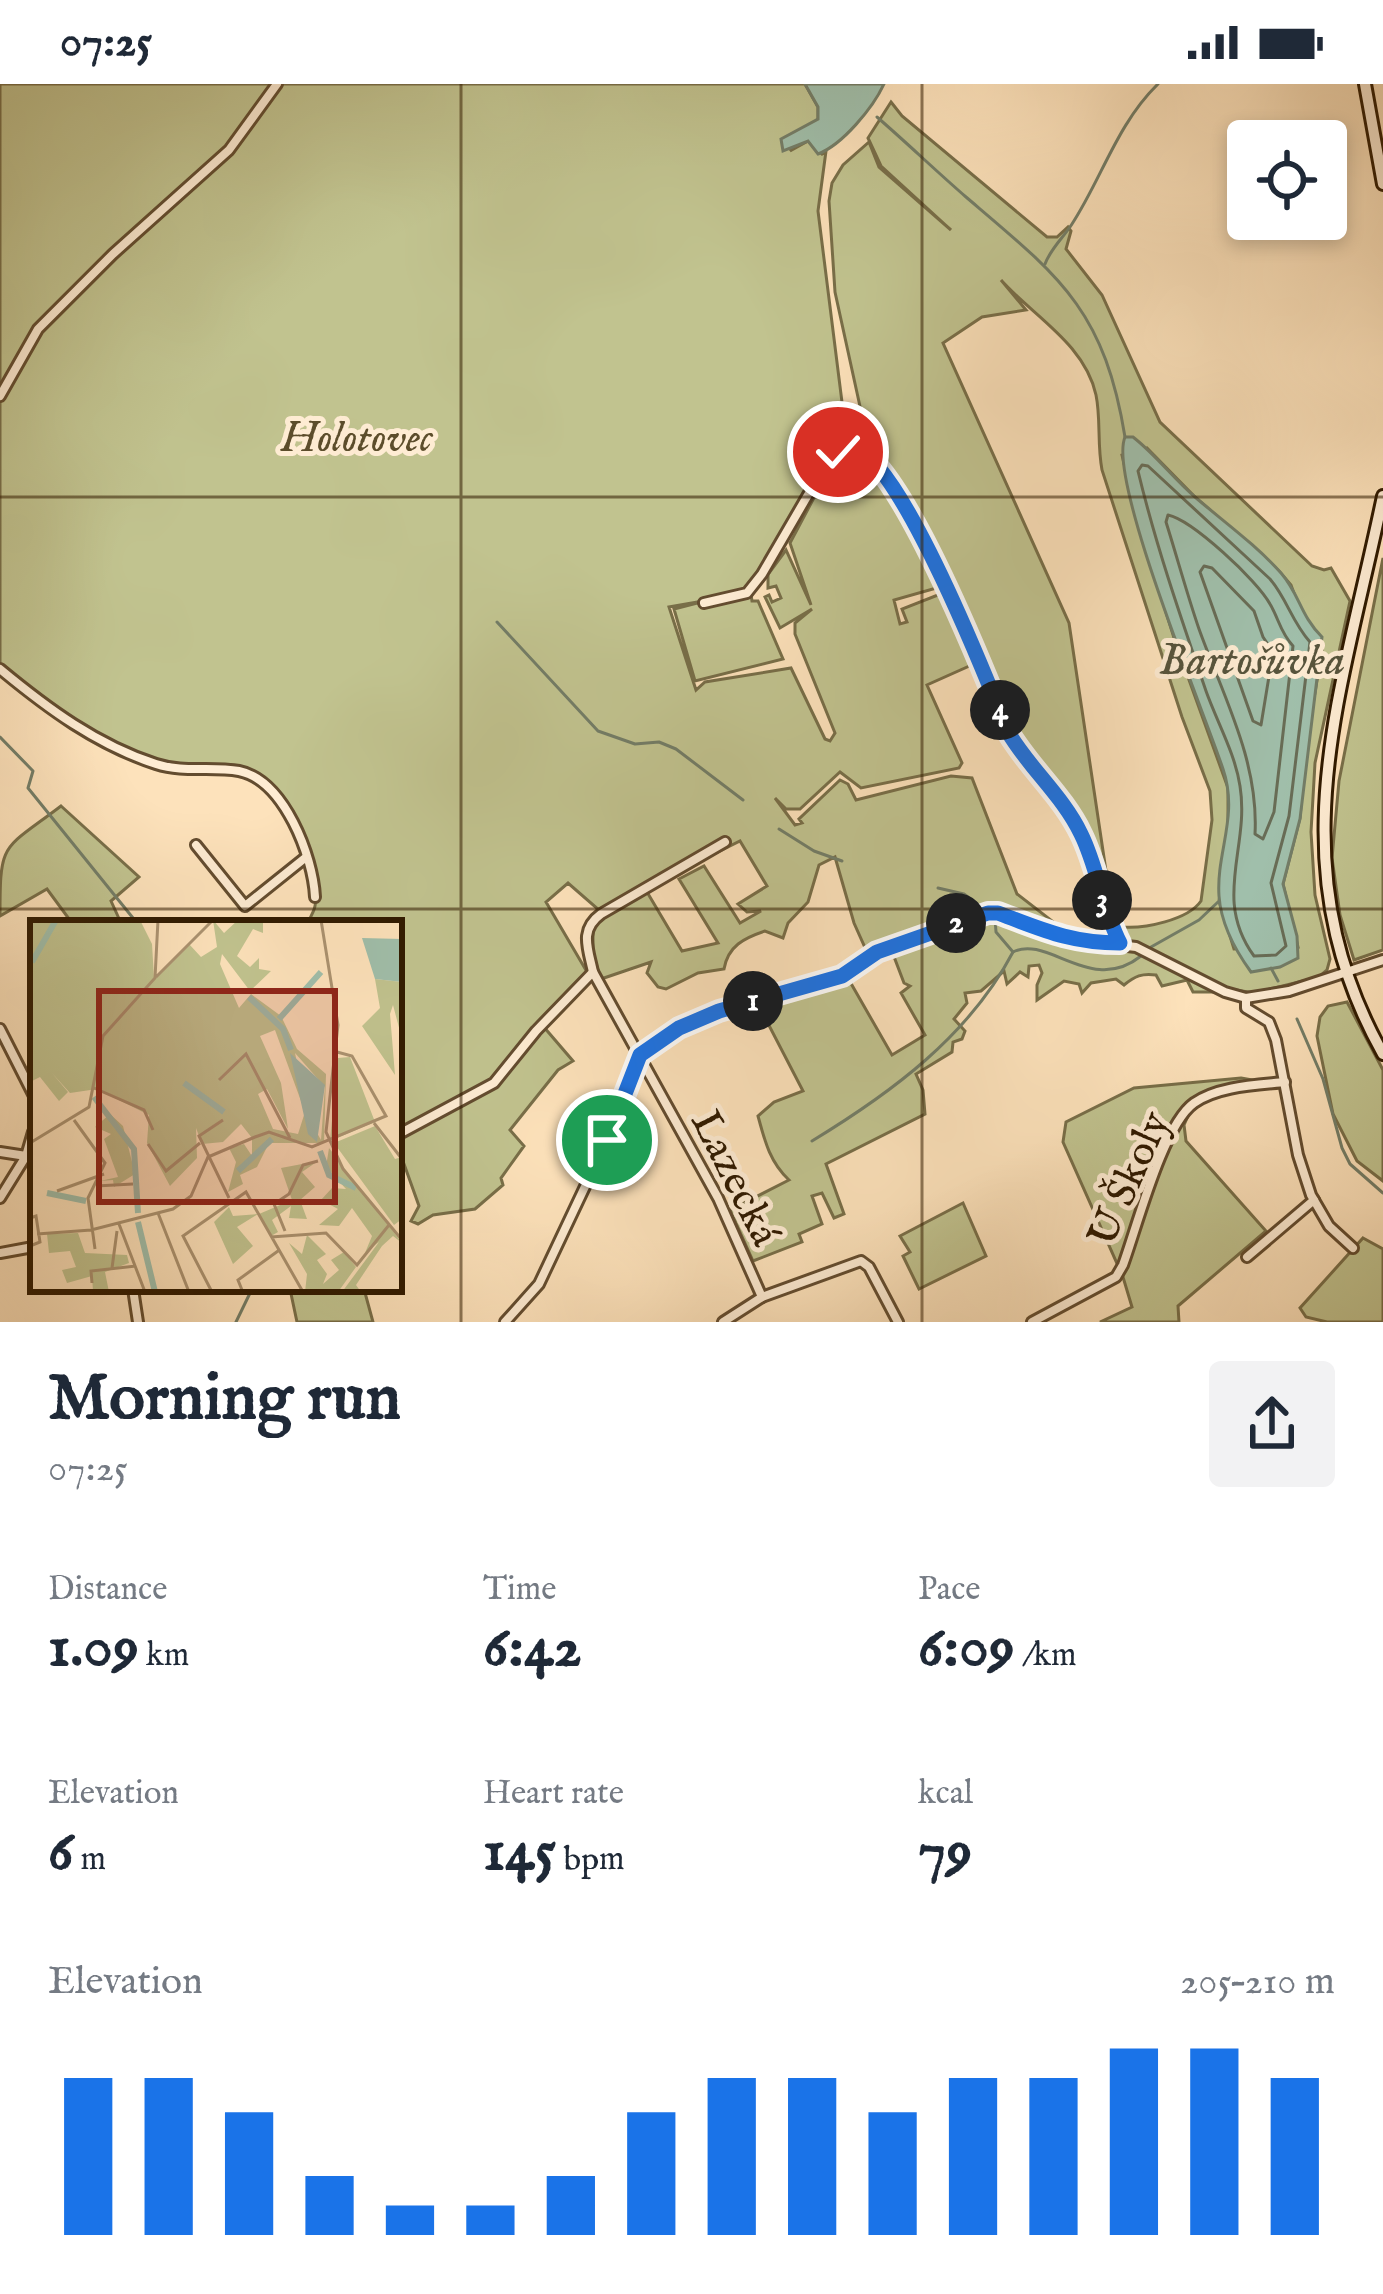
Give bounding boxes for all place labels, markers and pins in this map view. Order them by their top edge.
pin [787,401,889,503]
pin: 4 [970,680,1030,740]
pin: 3 [1072,870,1132,930]
pin: 2 [926,893,986,953]
pin: 1 [723,971,783,1031]
pin [556,1089,658,1191]

